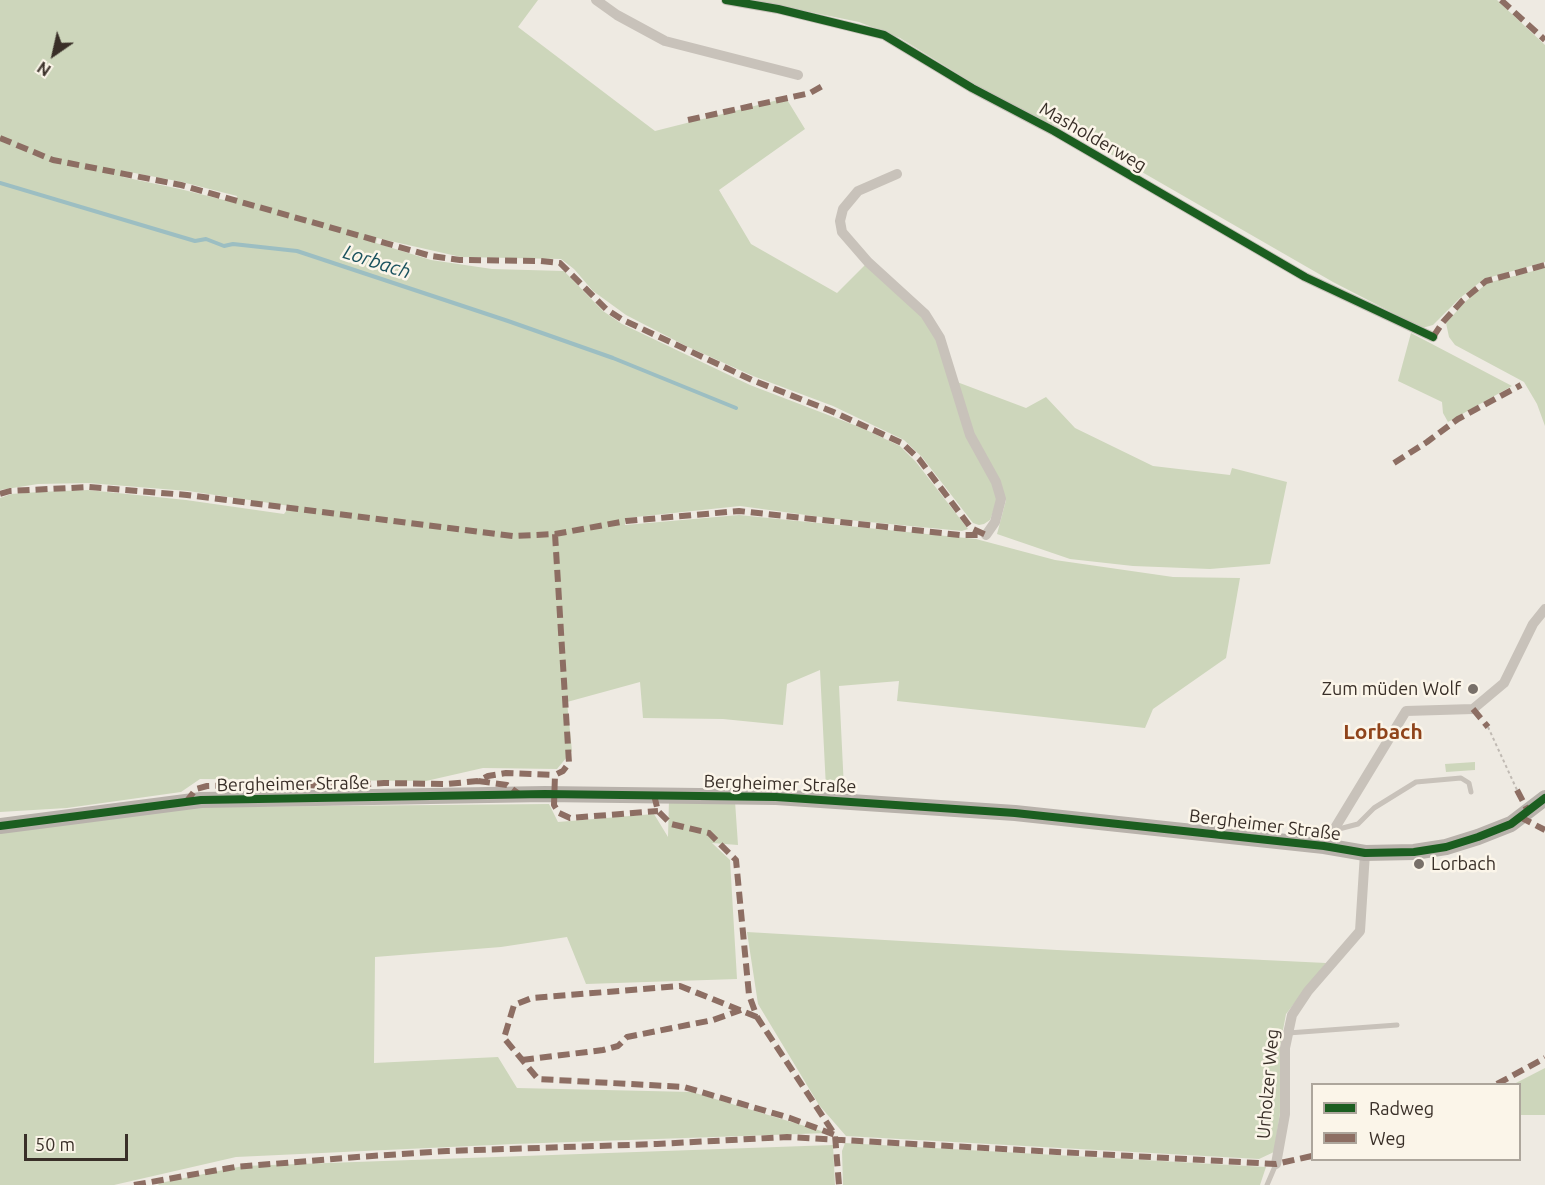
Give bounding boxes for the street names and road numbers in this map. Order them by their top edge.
street label: Masholderweg [1036,98,1150,176]
street label: Bergheimer Straße [703,771,857,797]
street label: Bergheimer Straße [216,772,370,796]
street label: Bergheimer Straße [1188,805,1342,845]
street label: Urholzer Weg [1252,1028,1284,1140]

